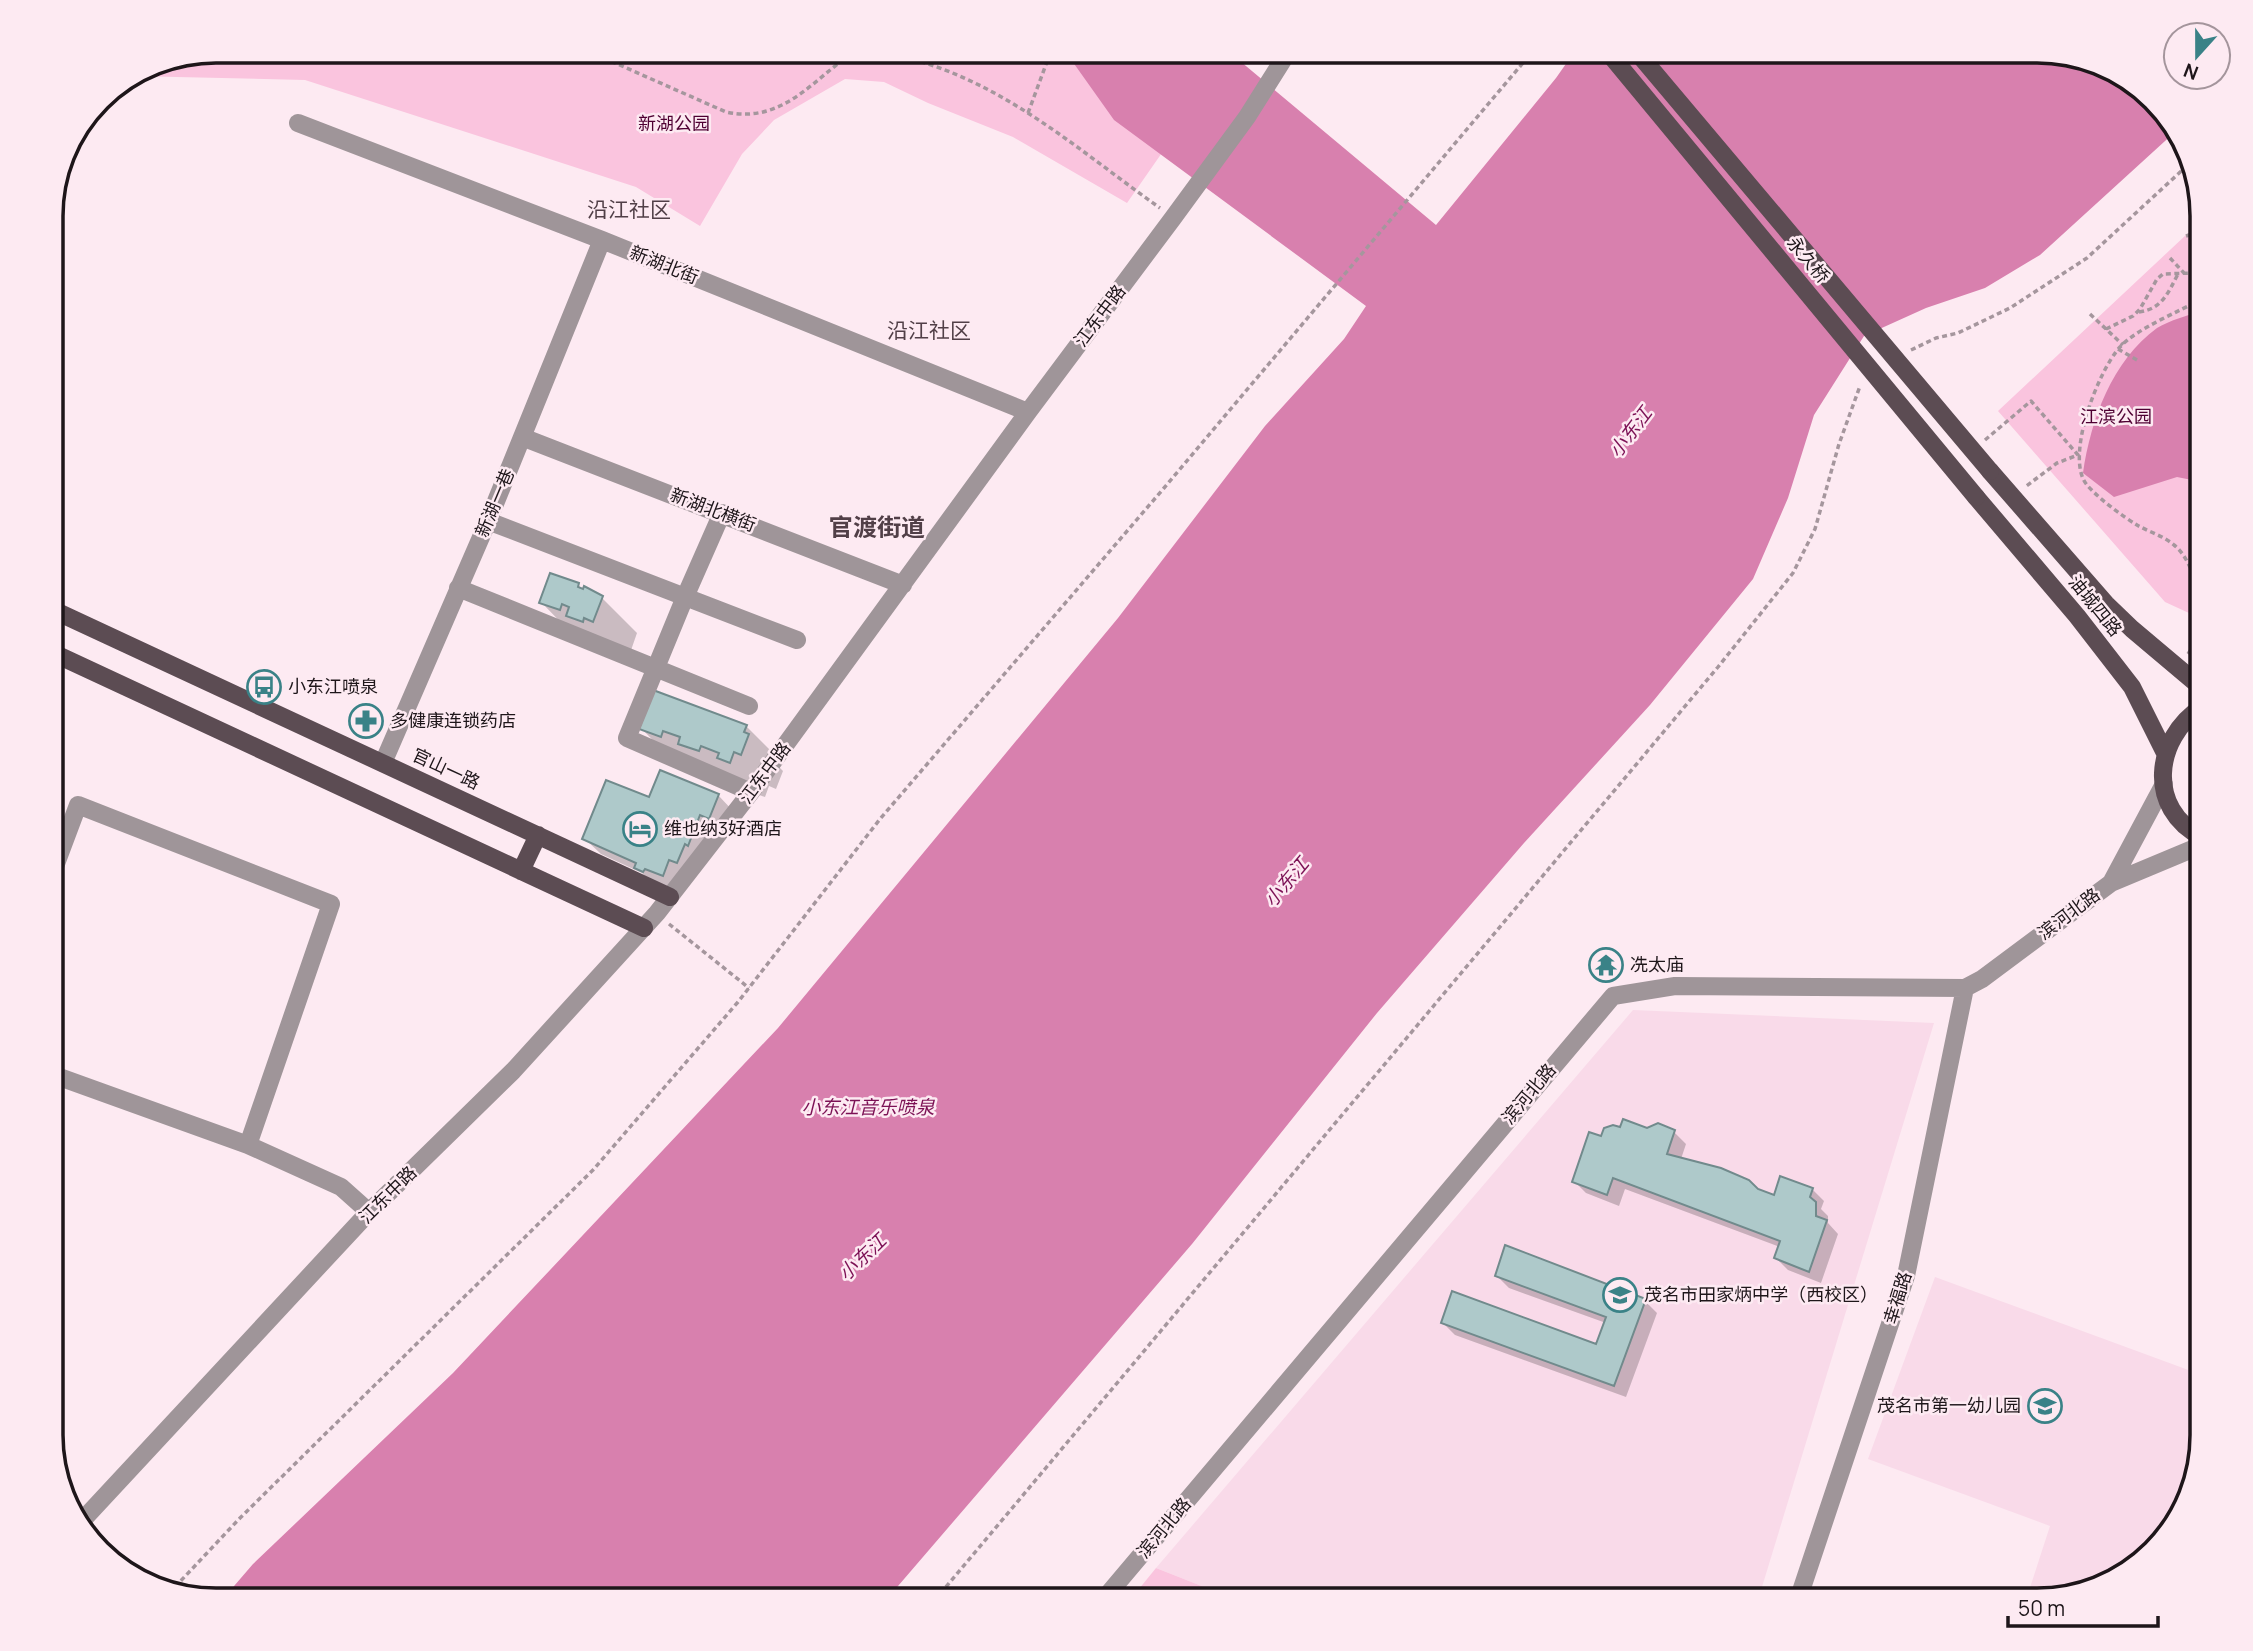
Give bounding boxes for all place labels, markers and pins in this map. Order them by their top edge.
bus stop icon: 小东江喷泉 [245,668,283,706]
place label: 小东江喷泉 [288,674,378,698]
pharmacy icon: 多健康连锁药店 [347,702,385,740]
place label: 多健康连锁药店 [390,708,516,732]
hotel icon: 维也纳3好酒店 [621,810,659,848]
place label: 维也纳3好酒店 [664,816,782,840]
temple icon: 冼太庙 [1587,946,1625,984]
place label: 冼太庙 [1630,952,1684,976]
school or university icon: 茂名市田家炳中学（西校区） [1601,1276,1639,1314]
place label: 茂名市田家炳中学（西校区） [1644,1282,1878,1306]
school or university icon: 茂名市第一幼儿园 [2026,1387,2064,1425]
place label: 茂名市第一幼儿园 [1877,1393,2021,1417]

